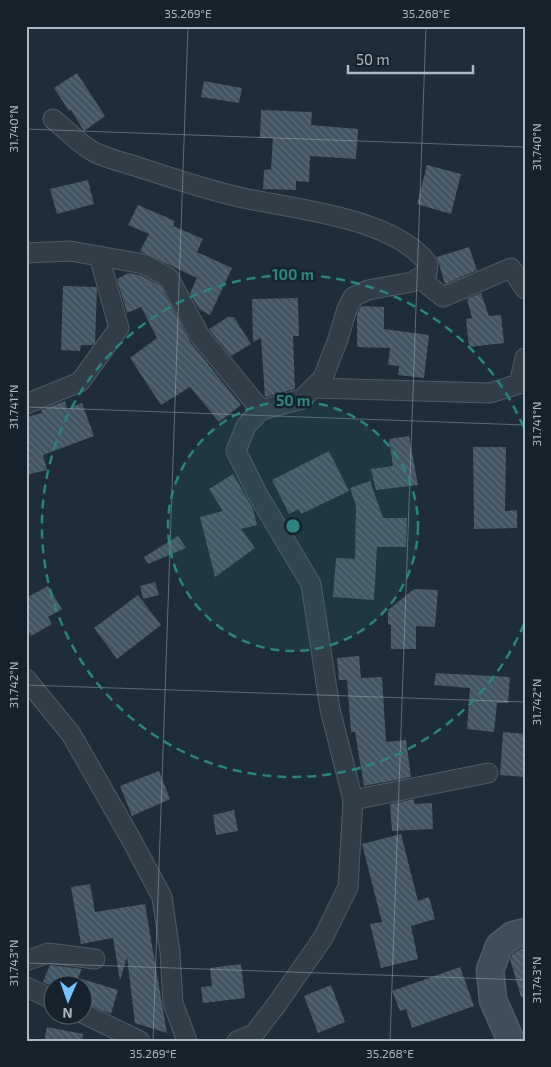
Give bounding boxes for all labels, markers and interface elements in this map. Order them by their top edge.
text: 35.269°E [164,6,212,20]
text: 35.268°E [402,6,450,20]
scale bar [348,42,474,74]
text: 50 m [356,50,390,68]
text: 31.740°N [6,105,20,153]
text: 31.740°N [529,123,543,171]
text: 100 m [272,265,314,283]
text: 31.741°N [6,385,20,429]
text: 50 m [276,391,310,409]
text: 31.741°N [529,402,543,446]
centre of rings [284,517,302,535]
text: 31.742°N [6,662,20,708]
text: 31.742°N [529,679,543,725]
text: 31.743°N [6,940,20,986]
text: 31.743°N [529,957,543,1003]
north arrow [42,974,92,1024]
text: N [62,1005,73,1022]
text: 35.269°E [129,1046,177,1060]
text: 35.268°E [366,1046,414,1060]

